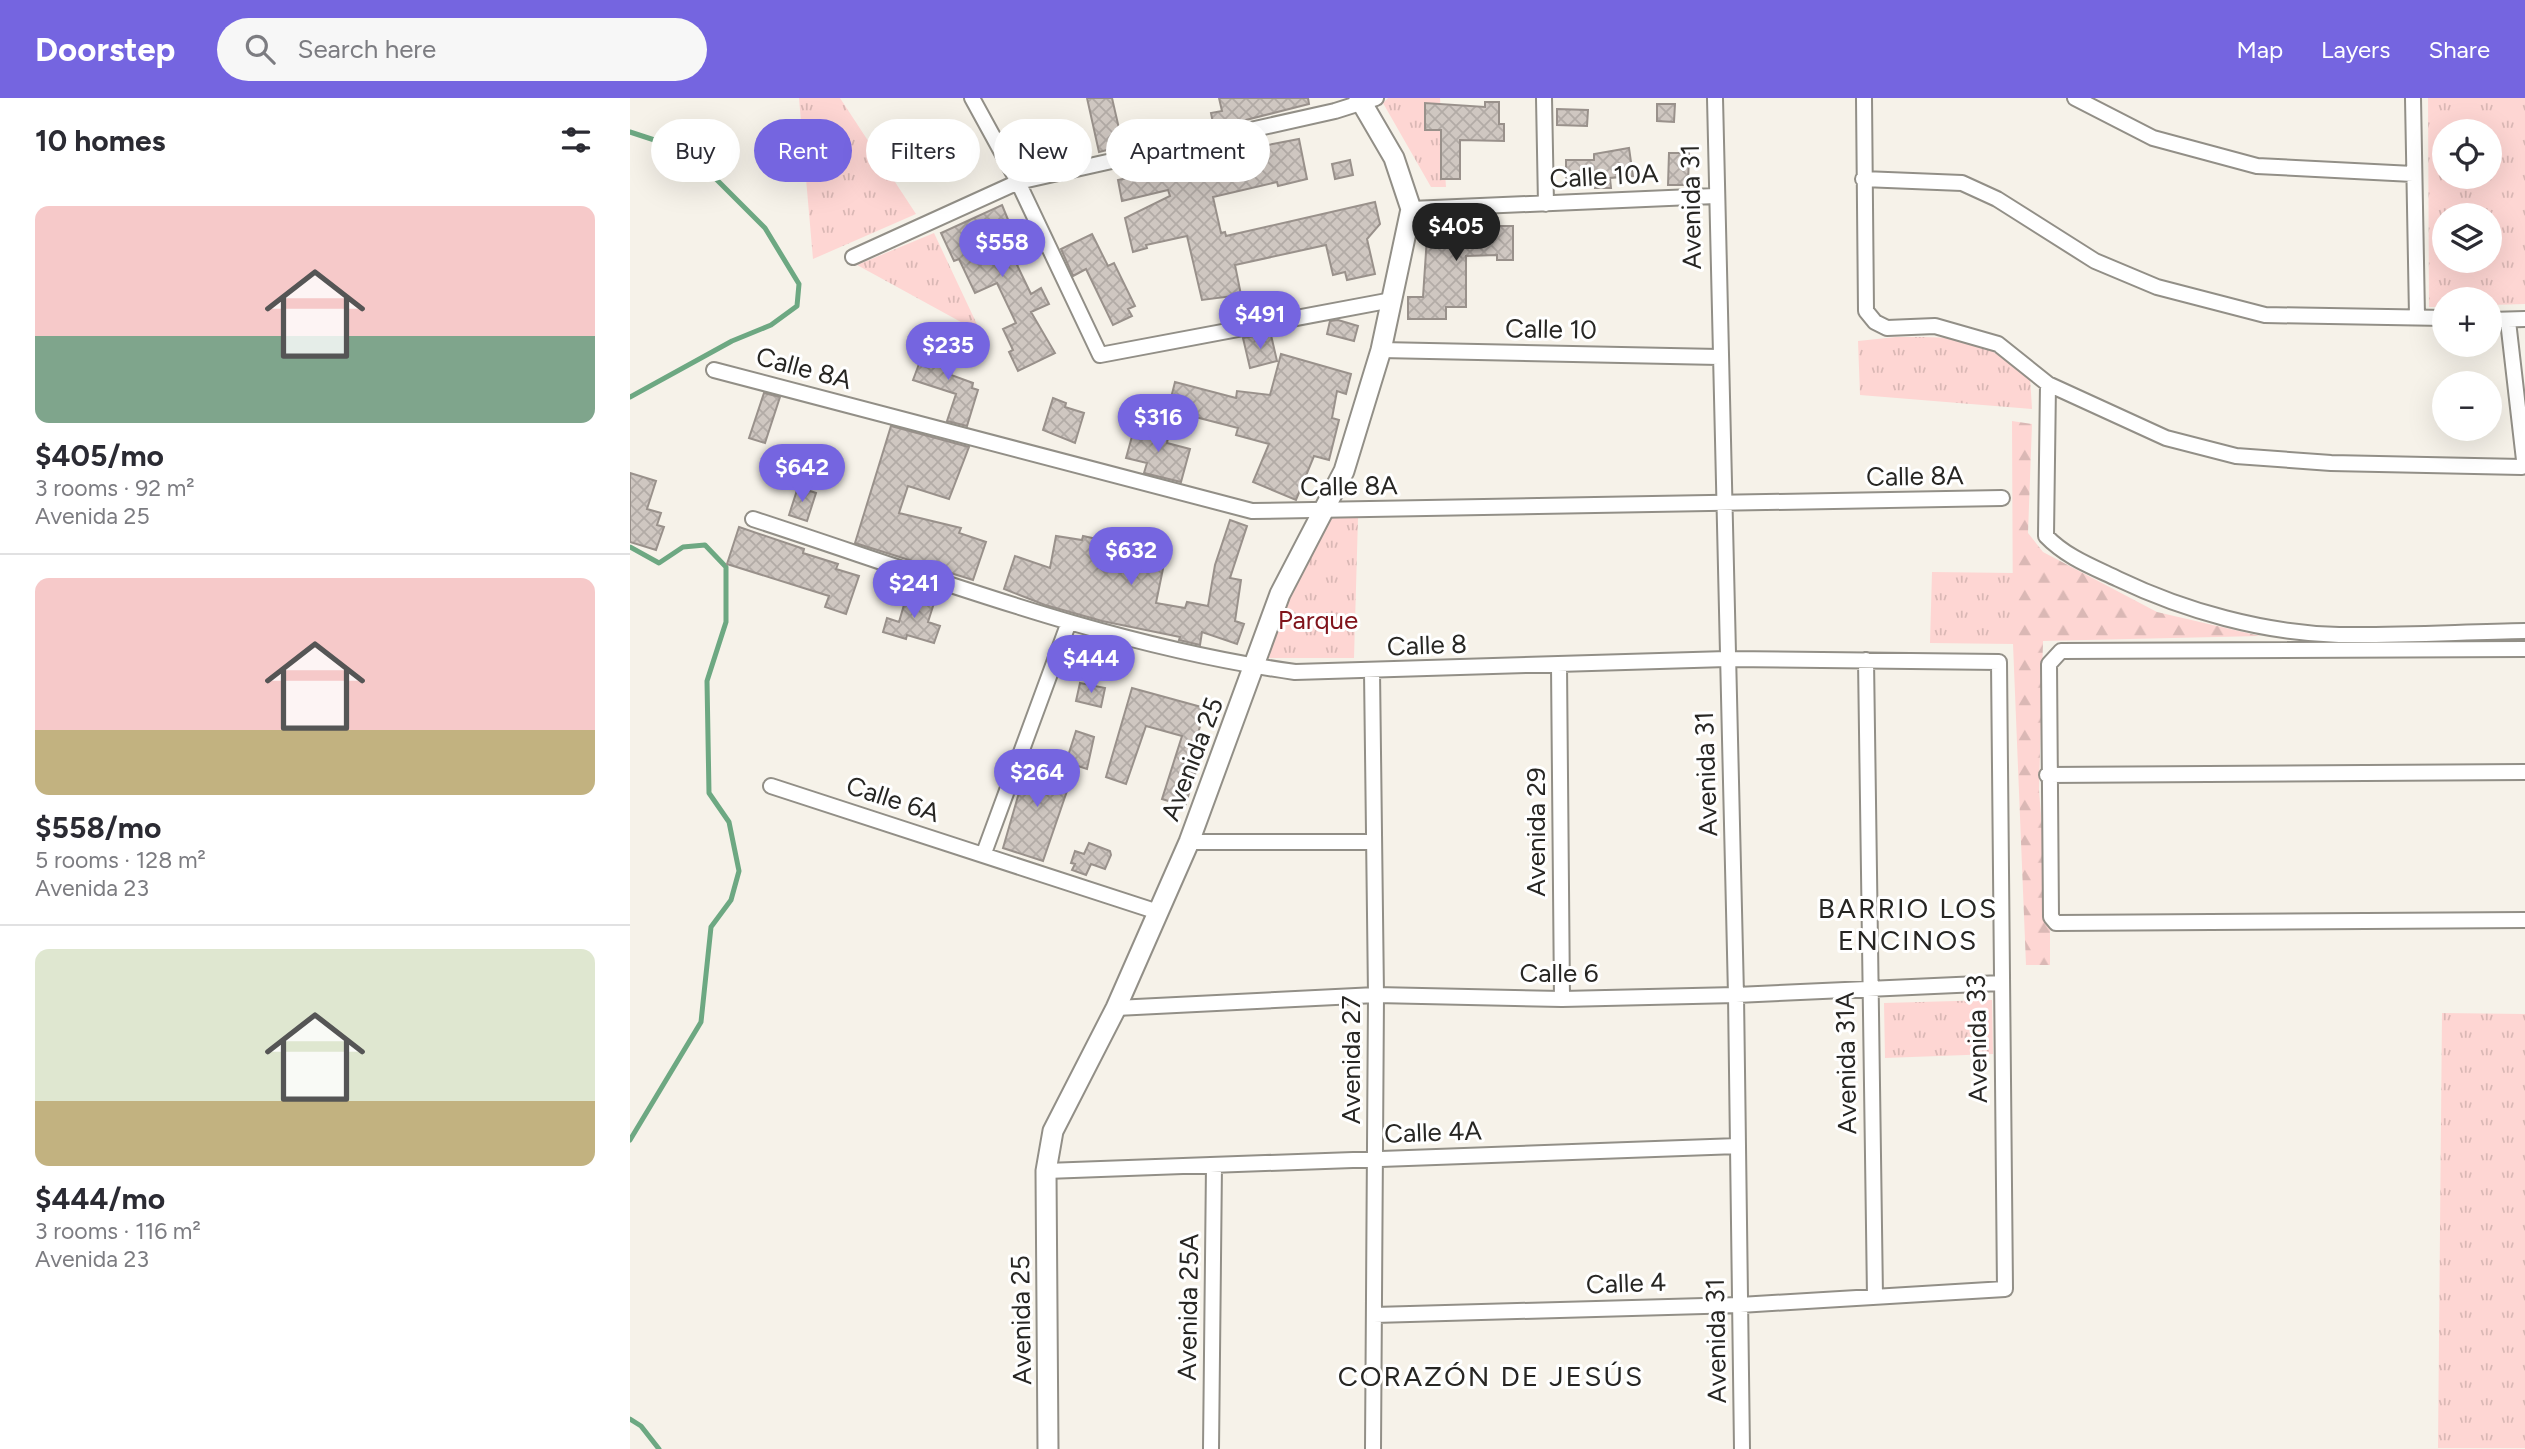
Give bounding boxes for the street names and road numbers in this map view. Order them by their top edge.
street label: Avenida 31 [1674,144,1708,270]
street label: Calle 10A [1549,157,1660,195]
street label: Calle 10 [1505,312,1597,346]
street label: Calle 8A [753,340,856,396]
street label: Calle 8A [1866,459,1964,493]
street label: Calle 8A [1300,469,1398,503]
street label: Calle 8 [1386,628,1468,662]
street label: Avenida 25 [1154,693,1230,825]
street label: Avenida 31 [1688,711,1724,837]
street label: Avenida 29 [1520,767,1552,897]
street label: Calle 6A [842,769,944,829]
street label: Calle 6 [1520,957,1598,989]
street label: Avenida 33 [1960,974,1994,1104]
street label: Avenida 31A [1829,991,1863,1135]
street label: Avenida 27 [1335,996,1367,1124]
street label: Calle 4A [1384,1114,1483,1150]
street label: Avenida 25A [1171,1233,1205,1381]
street label: Avenida 25 [1004,1255,1038,1385]
street label: Calle 4 [1585,1266,1667,1300]
street label: Avenida 31 [1699,1278,1733,1404]

